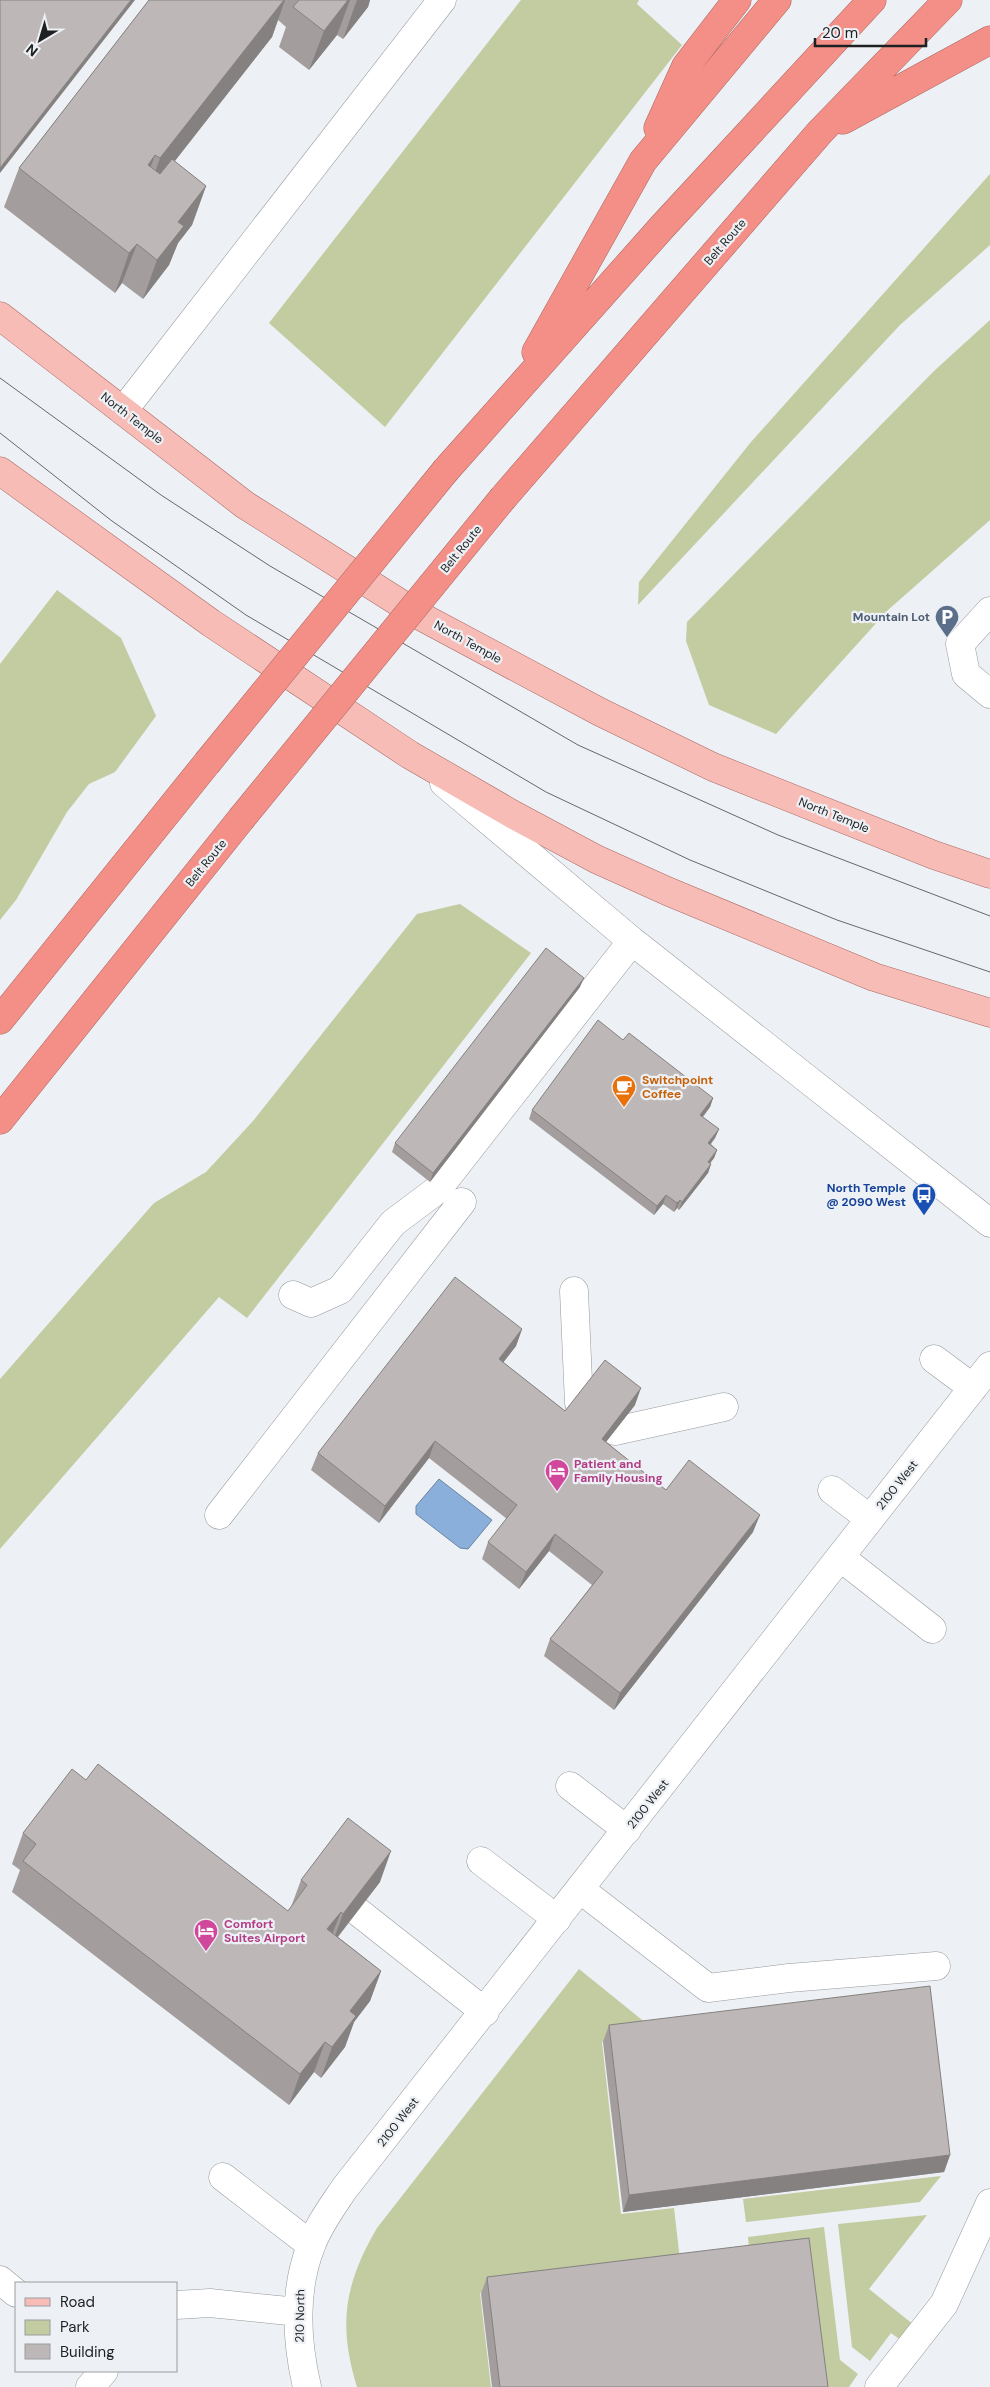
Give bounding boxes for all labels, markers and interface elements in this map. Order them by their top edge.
north arrow [15,15,65,65]
scale bar [815,15,926,47]
text: 20 m [822,23,858,43]
text: N [22,40,42,60]
street label: Belt Route [700,215,750,269]
street label: North Temple [98,389,167,447]
street label: Belt Route [437,522,485,576]
parking icon: Mountain Lot [934,604,960,638]
place label: Mountain Lot [853,609,930,625]
street label: North Temple [431,617,505,667]
street label: North Temple [796,794,872,836]
street label: Belt Route [182,836,230,890]
place label: Switchpoint Coffee [642,1072,713,1102]
cafe icon: Switchpoint Coffee [611,1074,637,1108]
place label: North Temple @ 2090 West [826,1180,906,1210]
bus stop icon: North Temple @ 2090 West [911,1182,937,1216]
place label: Patient and Family Housing [574,1456,663,1486]
street label: 2100 West [873,1457,922,1513]
hotel icon: Patient and Family Housing [544,1458,570,1492]
street label: 2100 West [624,1776,673,1832]
place label: Comfort Suites Airport [224,1916,305,1946]
hotel icon: Comfort Suites Airport [193,1918,219,1952]
street label: 2100 West [374,2094,423,2150]
legend [15,2282,178,2372]
street label: 210 North [292,2289,308,2343]
text: Road [60,2292,95,2312]
text: Park [60,2317,90,2337]
text: Building [60,2342,115,2362]

